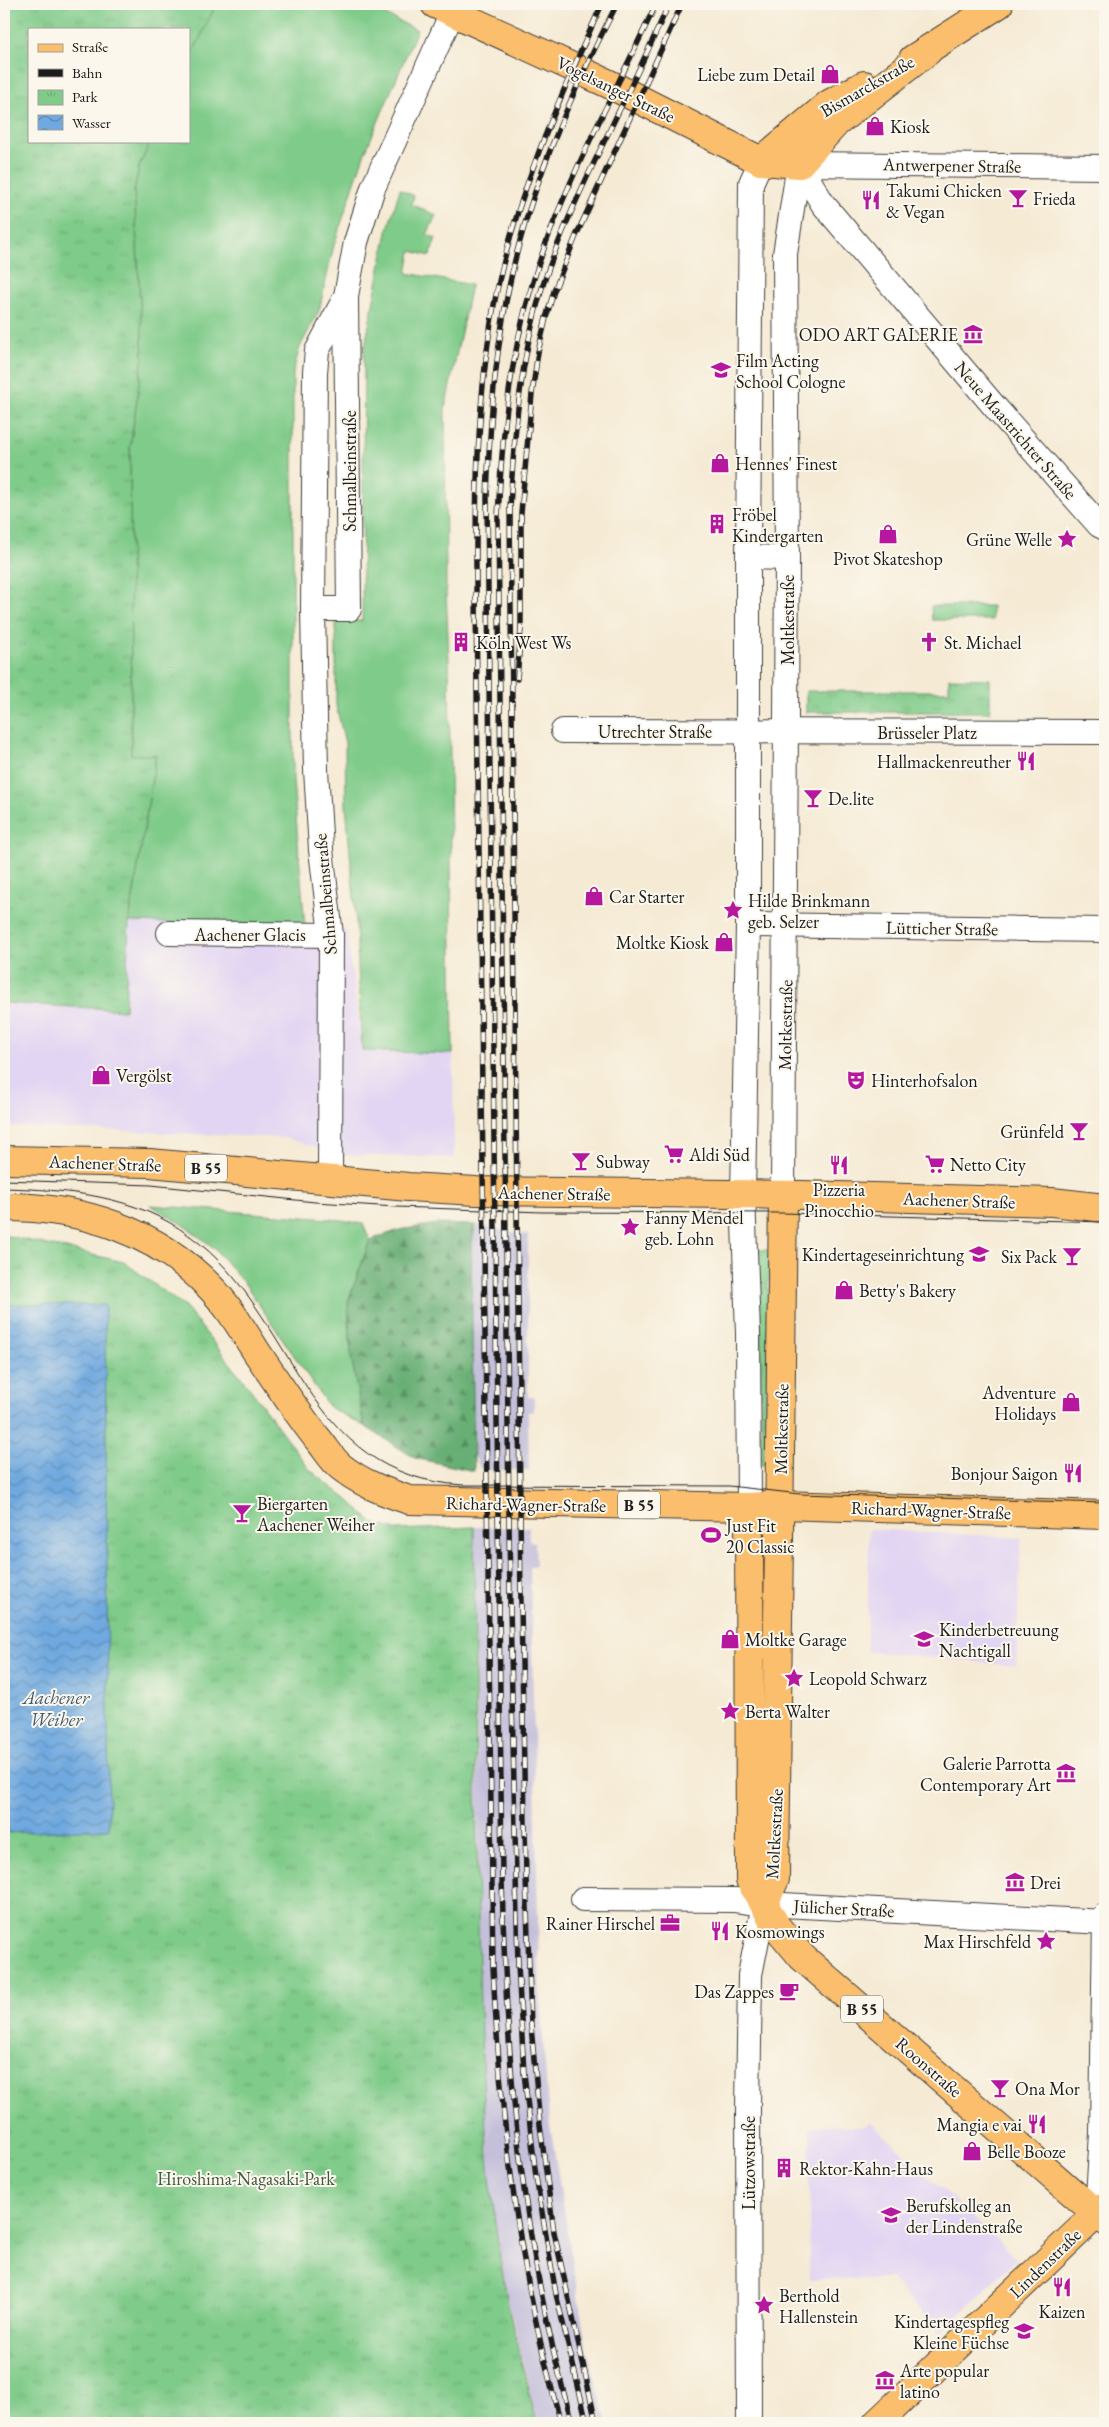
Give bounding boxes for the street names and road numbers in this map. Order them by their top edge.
street label: Vogelsanger Straße [553,50,679,128]
street label: Bismarckstraße [816,50,918,122]
street label: Antwerpener Straße [882,152,1021,178]
street label: Neue Maastrichter Straße [950,356,1082,504]
street label: Schmalbeinstraße [338,410,361,532]
street label: Moltkestraße [776,575,799,665]
street label: Utrechter Straße [598,720,712,743]
street label: Brüsseler Platz [877,721,977,744]
street label: Schmalbeinstraße [308,833,342,955]
street label: Lütticher Straße [886,916,998,940]
street label: Aachener Glacis [193,923,306,946]
street label: Moltkestraße [773,979,797,1071]
street label: Aachener Straße [47,1150,162,1176]
road number: B 55 [185,1154,227,1182]
street label: Aachener Straße [496,1181,611,1205]
street label: Aachener Straße [901,1187,1016,1213]
street label: Moltkestraße [769,1383,793,1475]
street label: Richard-Wagner-Straße [446,1491,606,1517]
road number: B 55 [618,1492,660,1518]
street label: Richard-Wagner-Straße [850,1496,1012,1524]
street label: Moltkestraße [760,1788,788,1880]
street label: Jülicher Straße [791,1894,895,1922]
road number: B 55 [841,1996,883,2022]
street label: Roonstraße [891,2032,967,2102]
street label: Lützowstraße [737,2116,760,2210]
street label: Lindenstraße [1004,2223,1086,2303]

